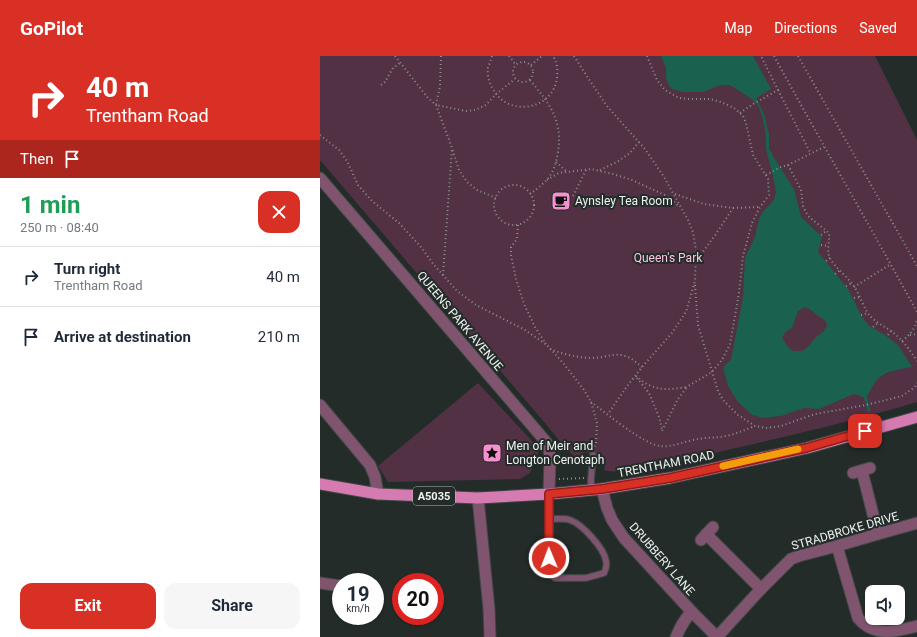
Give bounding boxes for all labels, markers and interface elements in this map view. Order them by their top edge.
text: GoPilot [20,17,83,40]
text: Map [725,20,752,36]
text: Directions [774,20,837,36]
text: Saved [859,20,897,36]
text: 40 m [86,71,149,104]
icon: right [20,72,72,124]
text: Trentham Road [86,105,209,126]
icon: arrive [61,148,83,170]
text: Then [20,150,53,168]
cafe icon: Aynsley Tea Room [550,190,572,212]
text: 1 min [20,191,80,219]
button: close [258,191,300,233]
place label: Aynsley Tea Room [575,194,673,208]
text: 250 m · 08:40 [20,220,99,235]
park label: Queen's Park [634,251,703,265]
text: Turn right [54,260,120,278]
icon: right [20,266,42,288]
text: 40 m [266,268,300,286]
street label: QUEENS PARK AVENUE [414,268,506,374]
text: Trentham Road [54,278,143,293]
icon: arrive [20,326,42,348]
text: Arrive at destination [54,328,191,346]
text: 210 m [258,328,300,346]
pin [848,414,882,448]
icon: arrive [854,420,876,442]
place label: Men of Meir and Longton Cenotaph [506,439,604,467]
place icon: Men of Meir and Longton Cenotaph [481,442,503,464]
street label: TRENTHAM ROAD [617,448,716,480]
road number: A5035 [413,487,455,505]
street label: STRADBROKE DRIVE [790,509,900,553]
street label: DRUBBERY LANE [627,520,698,598]
position arrow [528,537,570,579]
speed limit sign: 20 [392,573,444,625]
text: 19 [347,582,369,606]
button: Exit [20,583,156,629]
button: Share [164,583,300,629]
map controls [865,585,905,625]
button: sound [865,585,905,625]
text: km/h [346,603,370,614]

